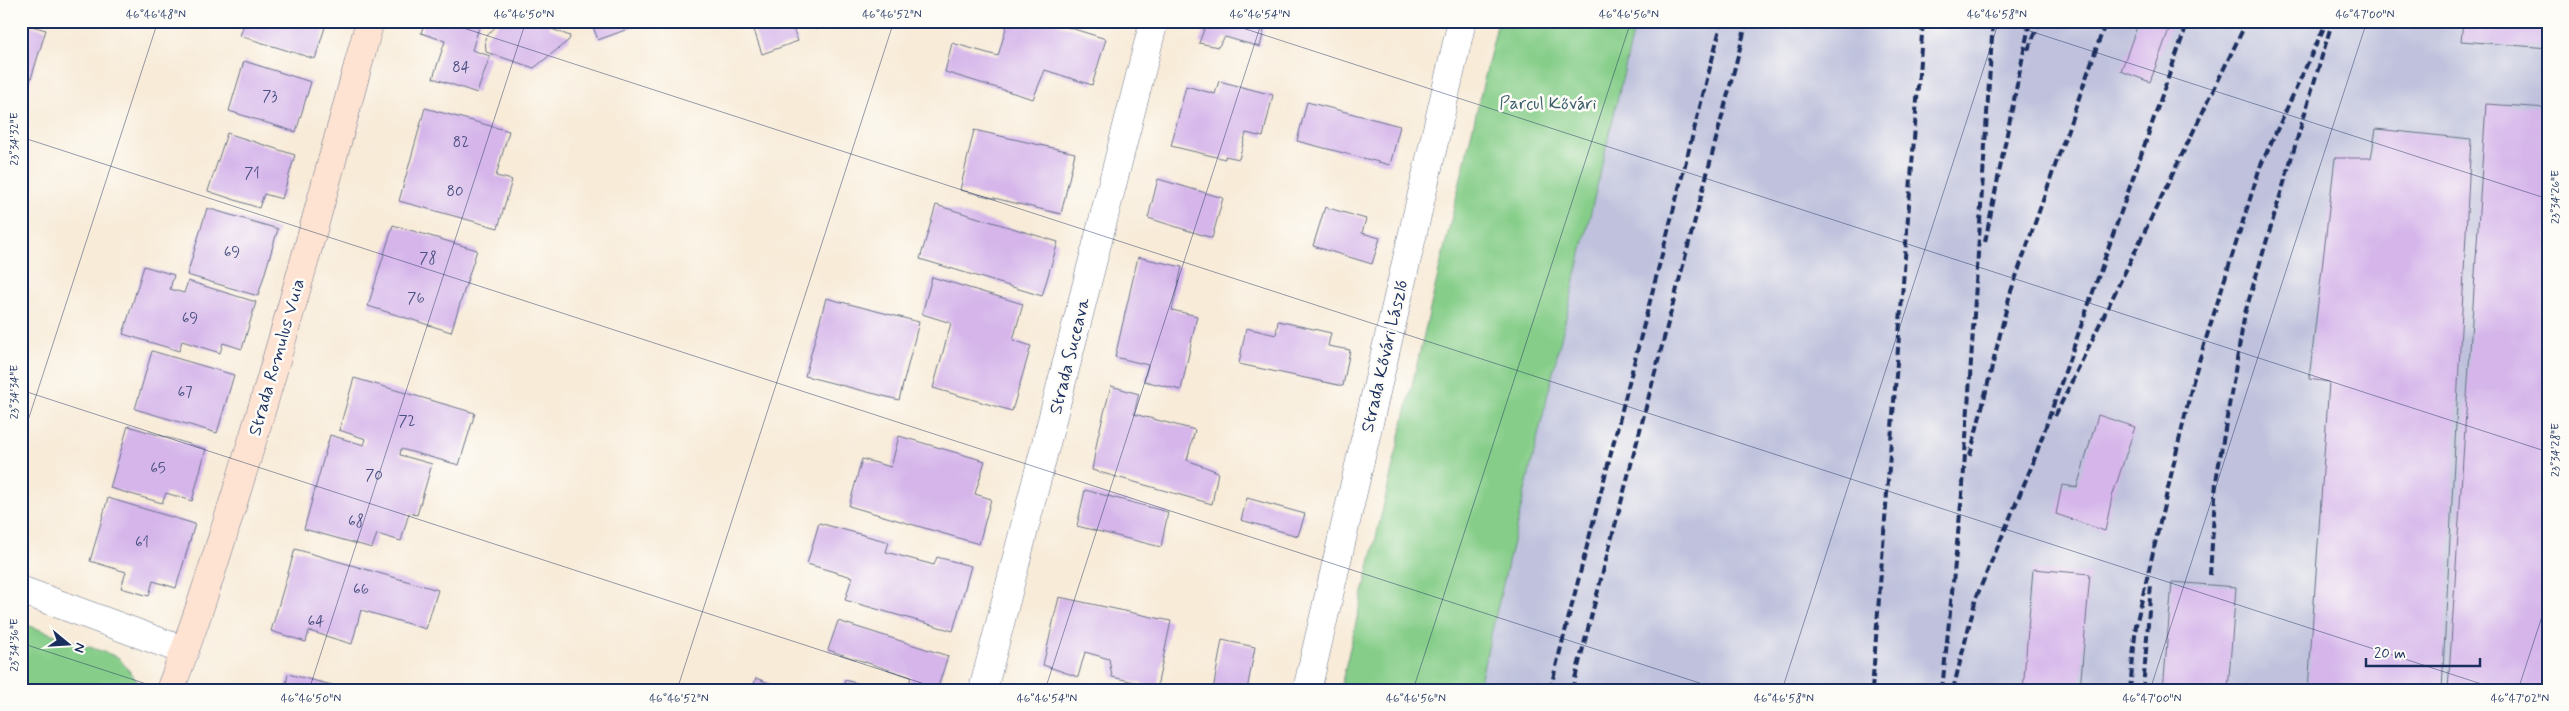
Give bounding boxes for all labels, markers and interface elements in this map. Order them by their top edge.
text: 46°46'48"N [126,7,186,23]
text: 46°46'50"N [494,7,554,23]
text: 46°46'52"N [862,7,922,23]
text: 46°46'54"N [1230,7,1290,23]
text: 46°46'56"N [1599,7,1659,23]
text: 46°46'58"N [1967,7,2027,23]
text: 46°47'00"N [2335,7,2395,23]
house number: 84 [452,58,470,78]
house number: 73 [262,87,278,107]
park label: Parcul Kővári [1499,92,1597,116]
text: 23°34'32"E [7,112,23,166]
house number: 82 [453,133,469,153]
house number: 71 [244,164,260,184]
text: 23°34'26"E [2548,170,2564,224]
house number: 80 [446,182,464,202]
house number: 69 [224,243,240,263]
house number: 78 [419,249,437,269]
street label: Strada Romulus Vuia [243,276,311,439]
street label: Strada Kővári László [1356,278,1414,435]
house number: 76 [407,289,425,309]
street label: Strada Suceava [1044,295,1096,417]
house number: 69 [182,309,198,329]
text: 23°34'34"E [7,365,23,419]
house number: 67 [177,383,193,403]
house number: 72 [398,412,416,432]
text: 23°34'28"E [2548,423,2564,477]
house number: 65 [150,459,166,479]
house number: 70 [365,466,383,486]
house number: 68 [348,512,364,532]
house number: 61 [135,533,149,553]
house number: 66 [353,580,369,600]
house number: 64 [308,612,324,632]
text: 23°34'36"E [7,618,23,672]
north arrow [42,618,92,668]
scale bar [2366,636,2480,668]
text: N [69,640,89,655]
text: 20 m [2374,644,2406,664]
text: 46°46'50"N [281,691,341,707]
text: 46°46'52"N [649,691,709,707]
text: 46°46'54"N [1017,691,1077,707]
text: 46°46'56"N [1386,691,1446,707]
text: 46°46'58"N [1754,691,1814,707]
text: 46°47'00"N [2122,691,2182,707]
text: 46°47'02"N [2491,691,2549,707]

